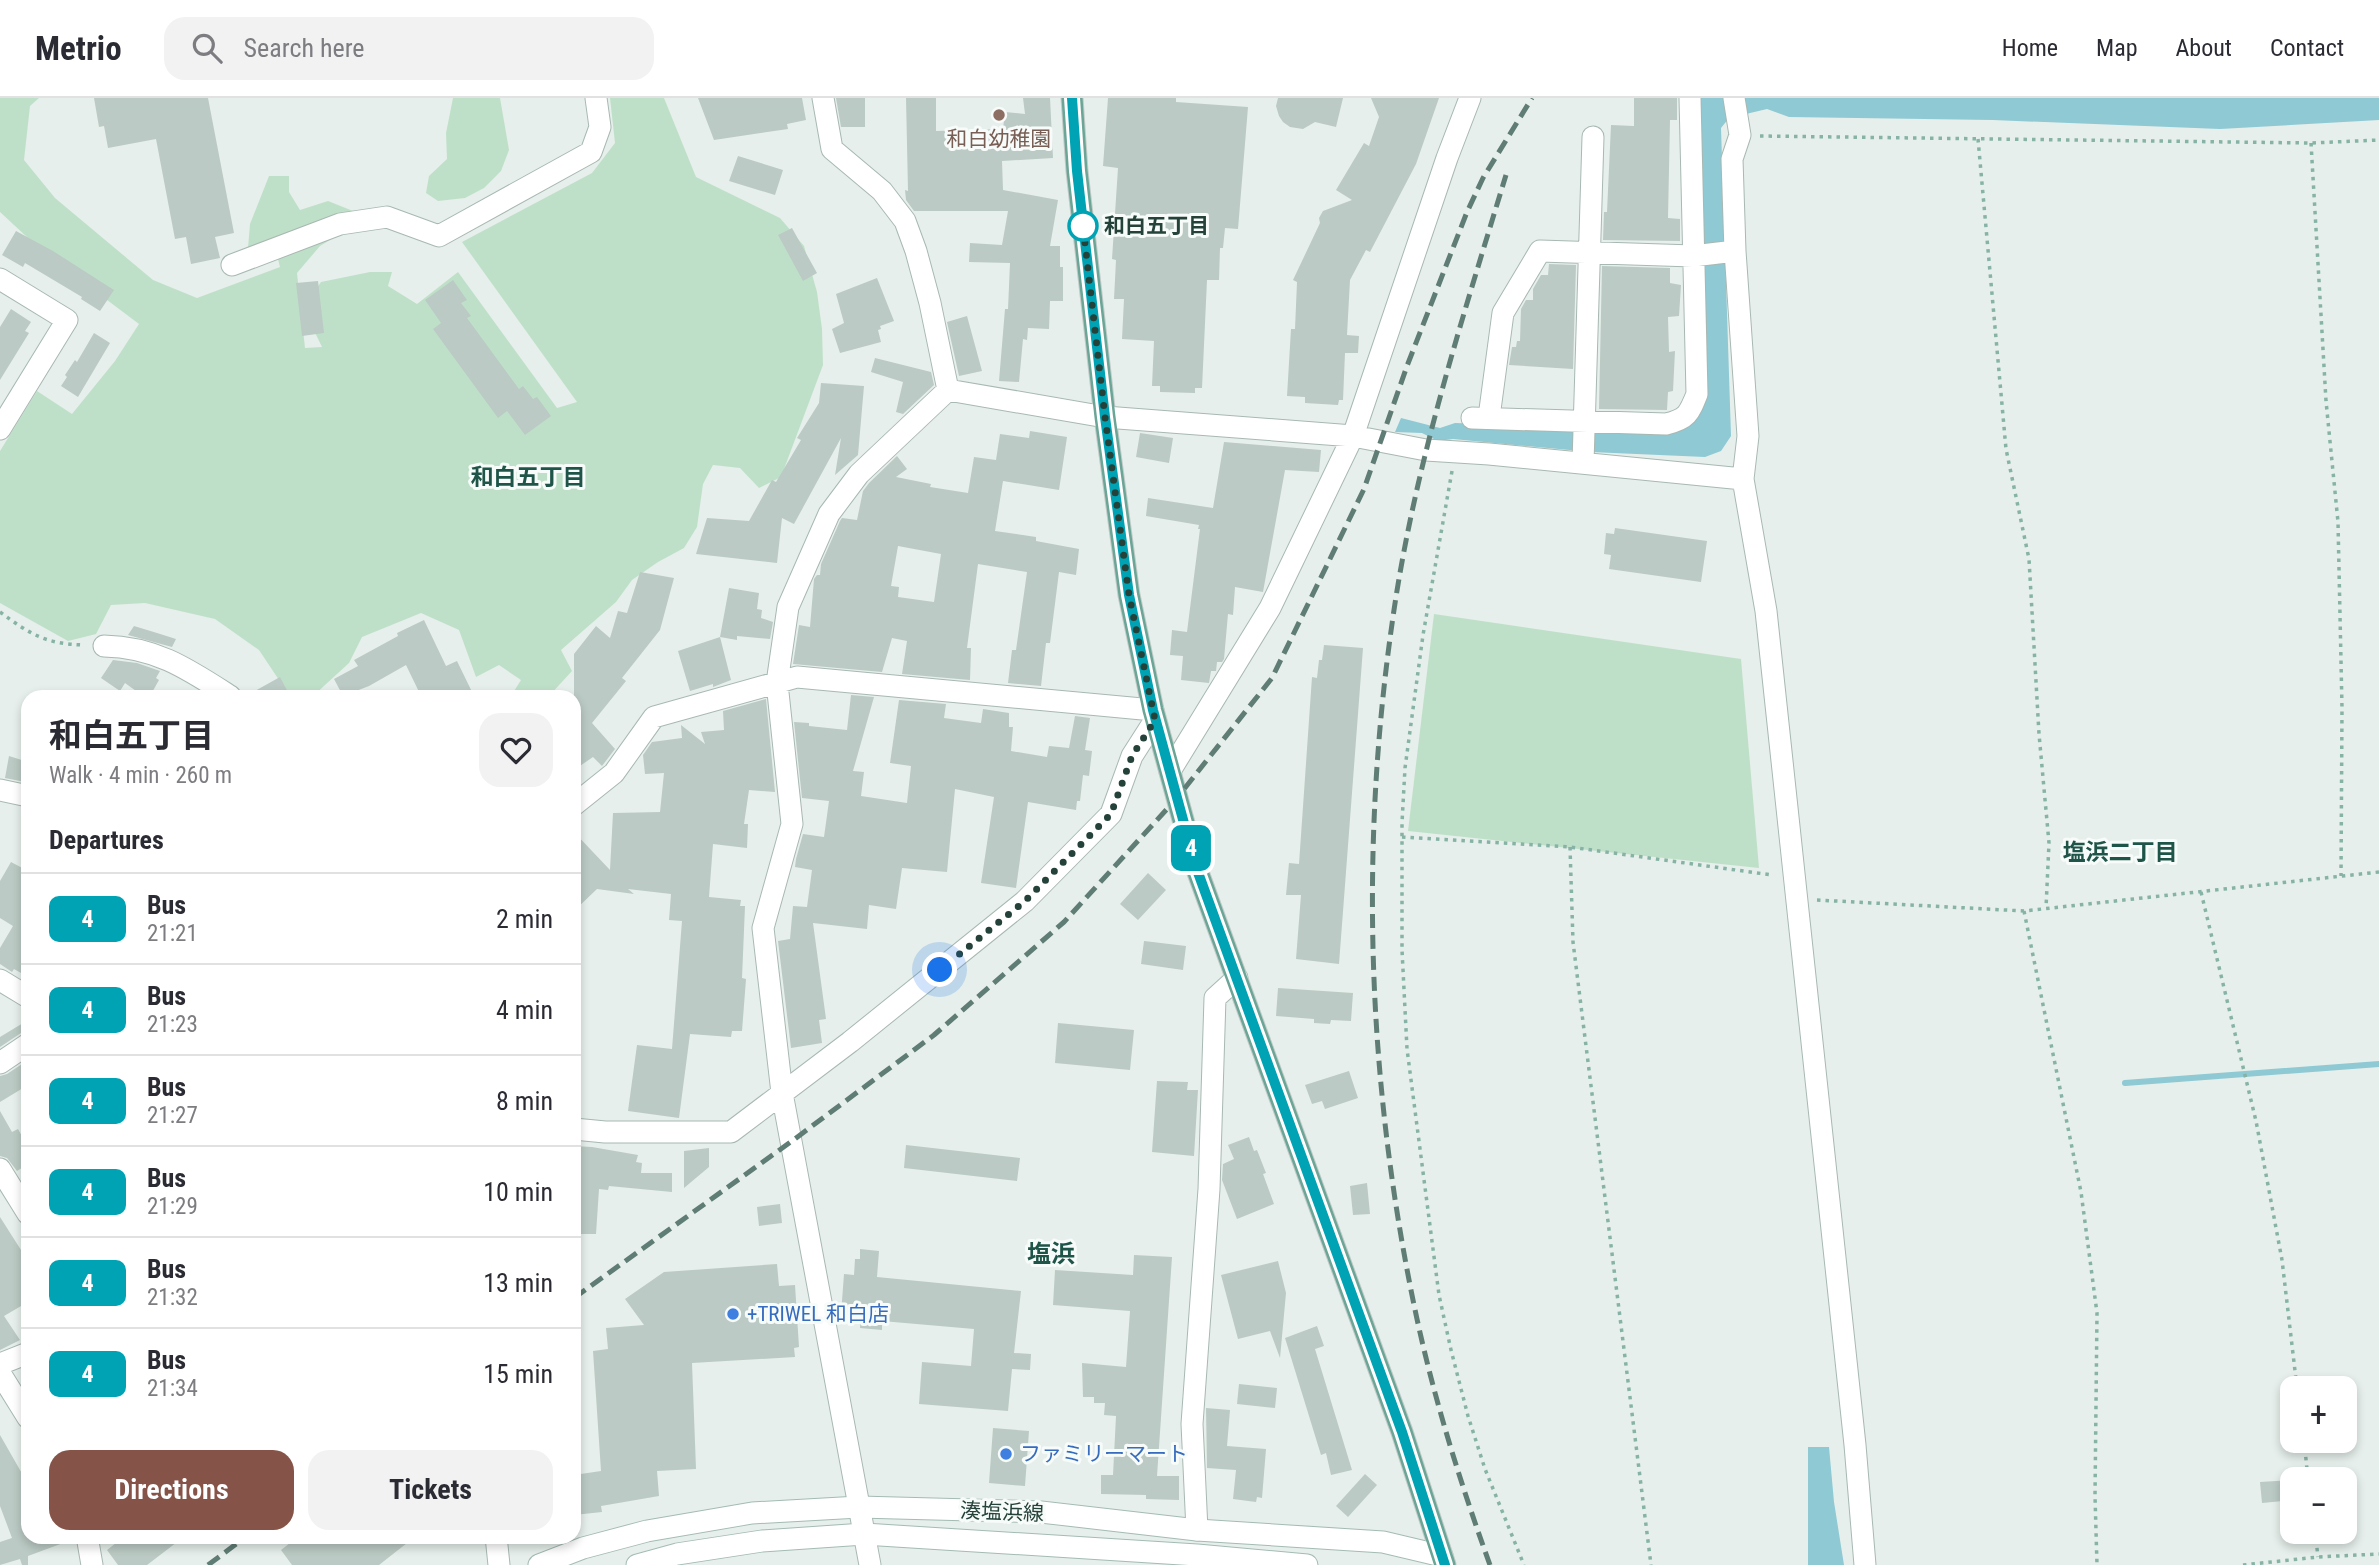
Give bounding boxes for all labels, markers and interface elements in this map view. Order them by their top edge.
search box [164,17,654,80]
text: Metrio [35,29,122,68]
icon: search [188,29,226,67]
text: Search here [244,33,365,63]
text: Home [2002,34,2058,62]
text: Map [2096,34,2138,62]
text: About [2176,34,2232,62]
text: Contact [2270,34,2344,62]
marker: 和白幼稚園 [991,107,1007,123]
place label: 和白幼稚園 [947,127,1052,151]
marker: 和白五丁目 [1068,211,1098,241]
place label: 和白五丁目 [1104,214,1209,238]
district label: 和白五丁目 [471,464,586,491]
button: heart [479,713,553,787]
text: 和白五丁目 [49,716,214,755]
text: Walk · 4 min · 260 m [49,762,232,789]
text: Departures [49,825,164,855]
line badge: 4 [1168,825,1214,871]
text: 4 [1185,834,1197,862]
district label: 塩浜二丁目 [2063,839,2178,866]
text: Bus [147,890,186,920]
text: 2 min [496,904,553,934]
text: 4 [81,905,94,933]
text: 21:21 [147,920,198,947]
your location [922,952,957,987]
text: Bus [147,981,186,1011]
text: 4 min [496,995,553,1025]
text: 4 [81,996,94,1024]
text: 21:23 [147,1011,198,1038]
text: Bus [147,1072,186,1102]
text: 8 min [496,1086,553,1116]
text: 4 [81,1087,94,1115]
text: 21:27 [147,1102,198,1129]
text: Bus [147,1163,186,1193]
text: 10 min [483,1177,553,1207]
text: 4 [81,1178,94,1206]
text: 21:29 [147,1193,198,1220]
district label: 塩浜 [1027,1240,1075,1268]
text: Bus [147,1254,186,1284]
text: 13 min [483,1268,553,1298]
text: 4 [81,1269,94,1297]
text: 21:32 [147,1284,198,1311]
place label: +TRIWEL 和白店 [747,1302,889,1326]
marker: +TRIWEL 和白店 [725,1306,741,1322]
text: Bus [147,1345,186,1375]
text: 15 min [483,1359,553,1389]
text: 4 [81,1360,94,1388]
text: 21:34 [147,1375,198,1402]
map controls [2280,1376,2357,1544]
button: + [2280,1376,2357,1453]
place label: ファミリーマート [1020,1442,1188,1466]
marker: ファミリーマート [998,1446,1014,1462]
button: Directions [49,1450,294,1530]
button: Tickets [308,1450,553,1530]
button: − [2280,1467,2357,1544]
street label: 湊塩浜線 [960,1499,1044,1525]

